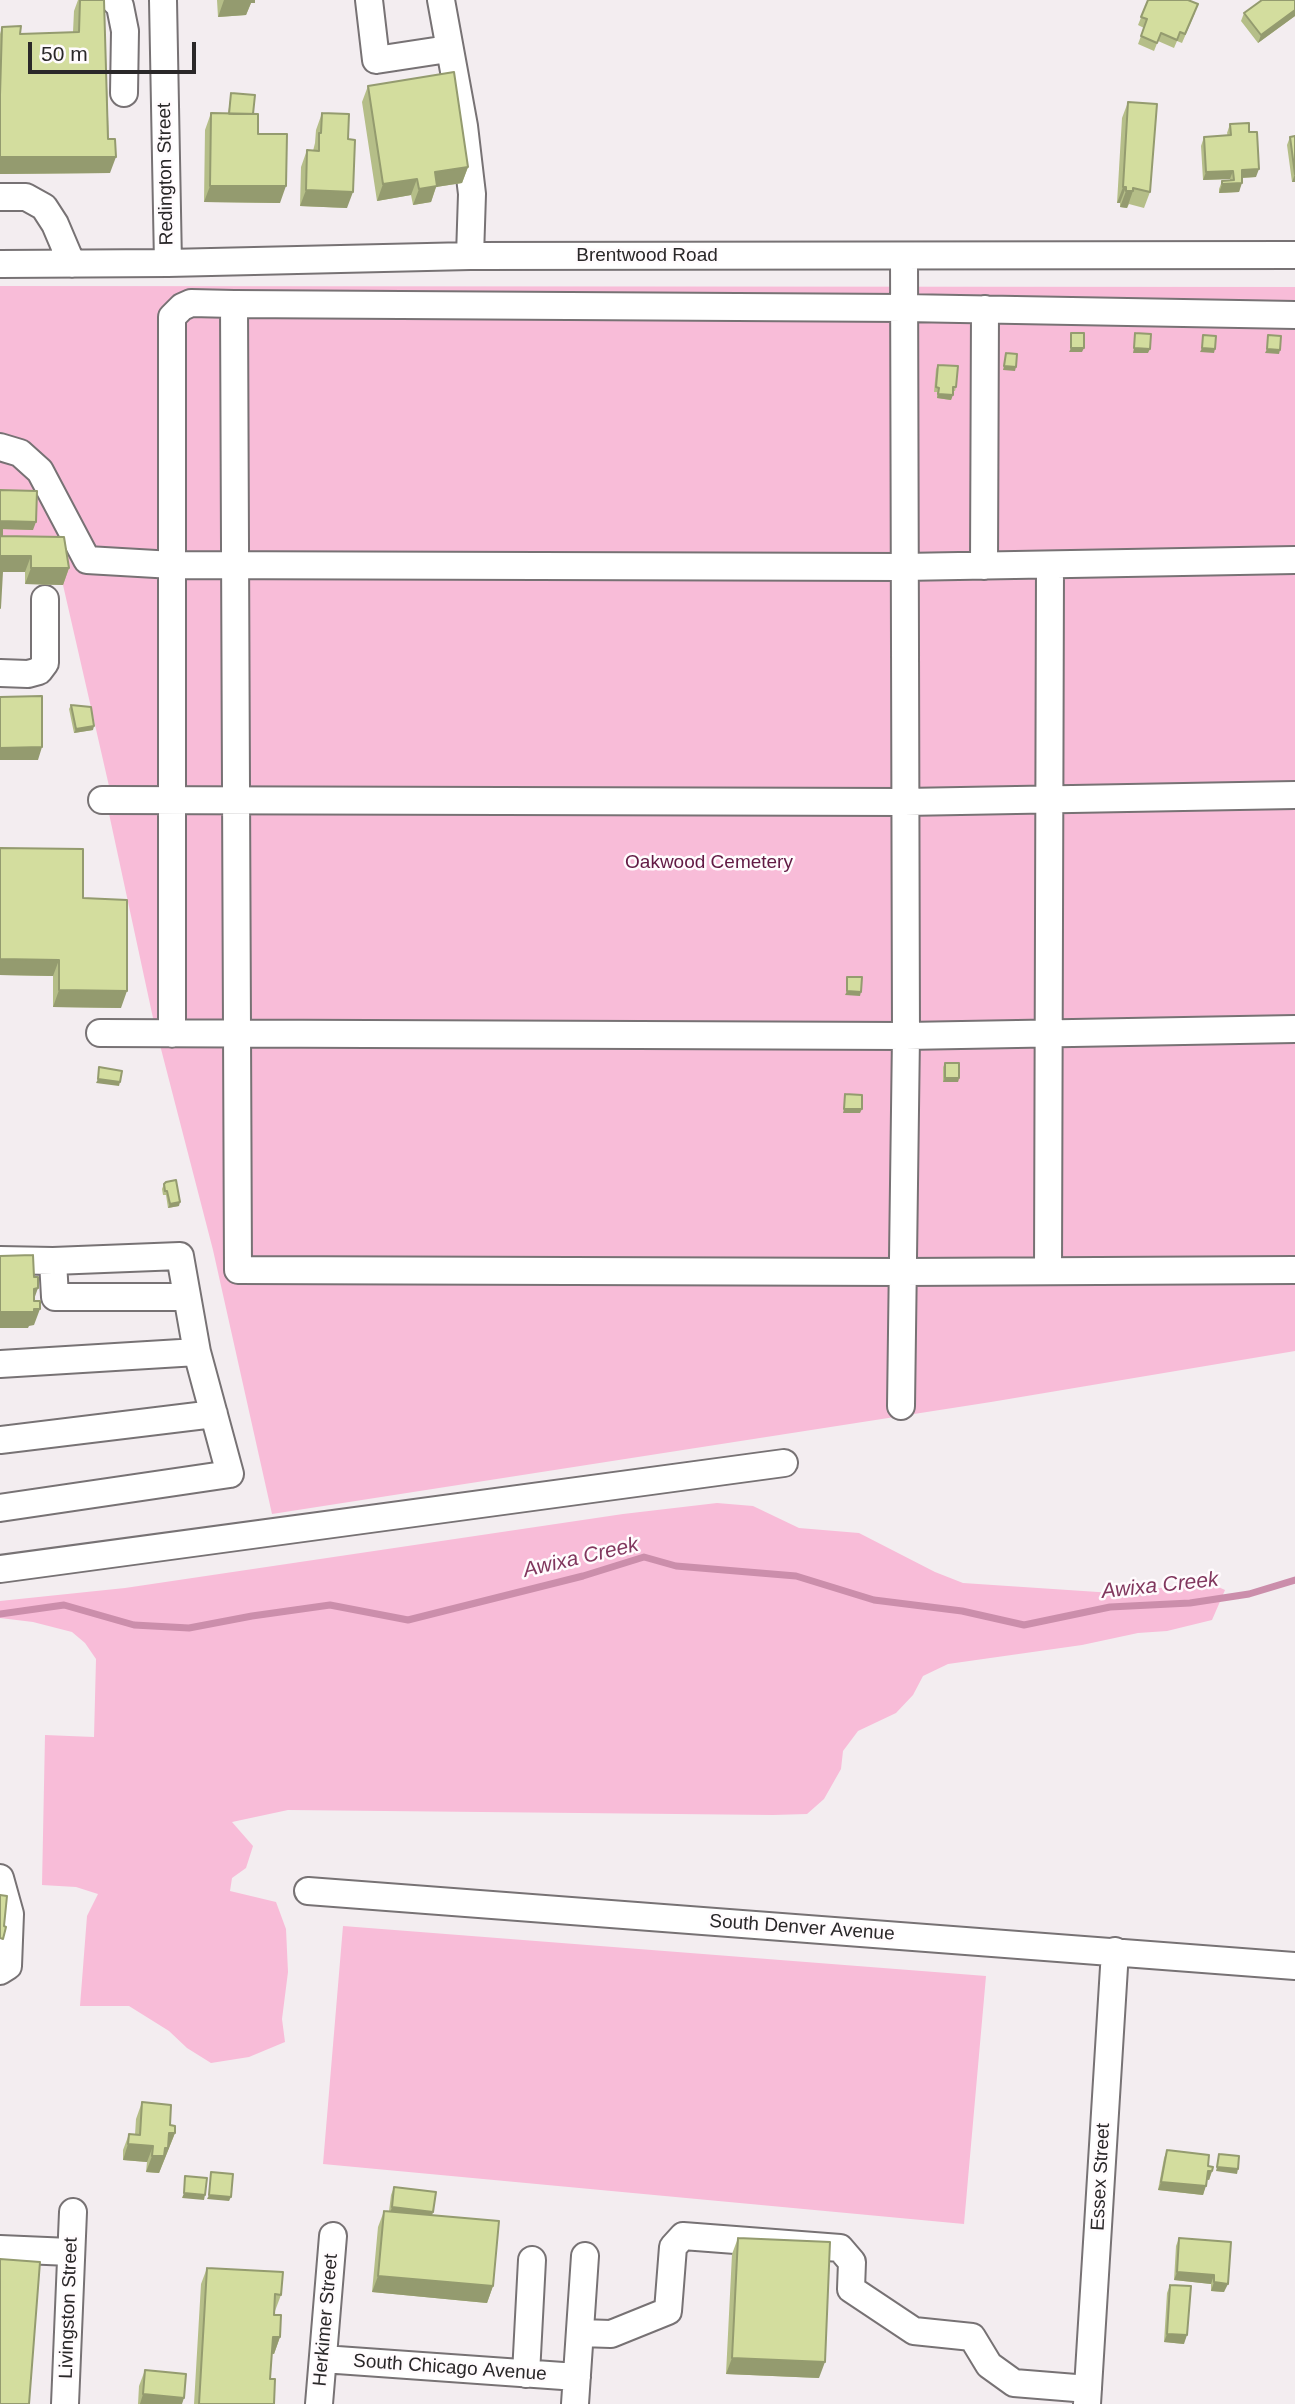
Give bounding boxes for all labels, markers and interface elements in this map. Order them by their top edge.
scale bar [32,28,200,72]
text: 50 m [41,42,88,65]
street label: Redington Street [153,103,179,245]
street label: Brentwood Road [576,245,718,267]
park label: Oakwood Cemetery [625,852,793,874]
water label: Awixa Creek [521,1533,641,1583]
water label: Awixa Creek [1100,1567,1220,1605]
street label: South Denver Avenue [709,1910,895,1946]
street label: Essex Street [1087,2123,1115,2231]
street label: Livingston Street [55,2237,83,2379]
street label: Herkimer Street [309,2253,343,2387]
street label: South Chicago Avenue [352,2350,548,2386]

